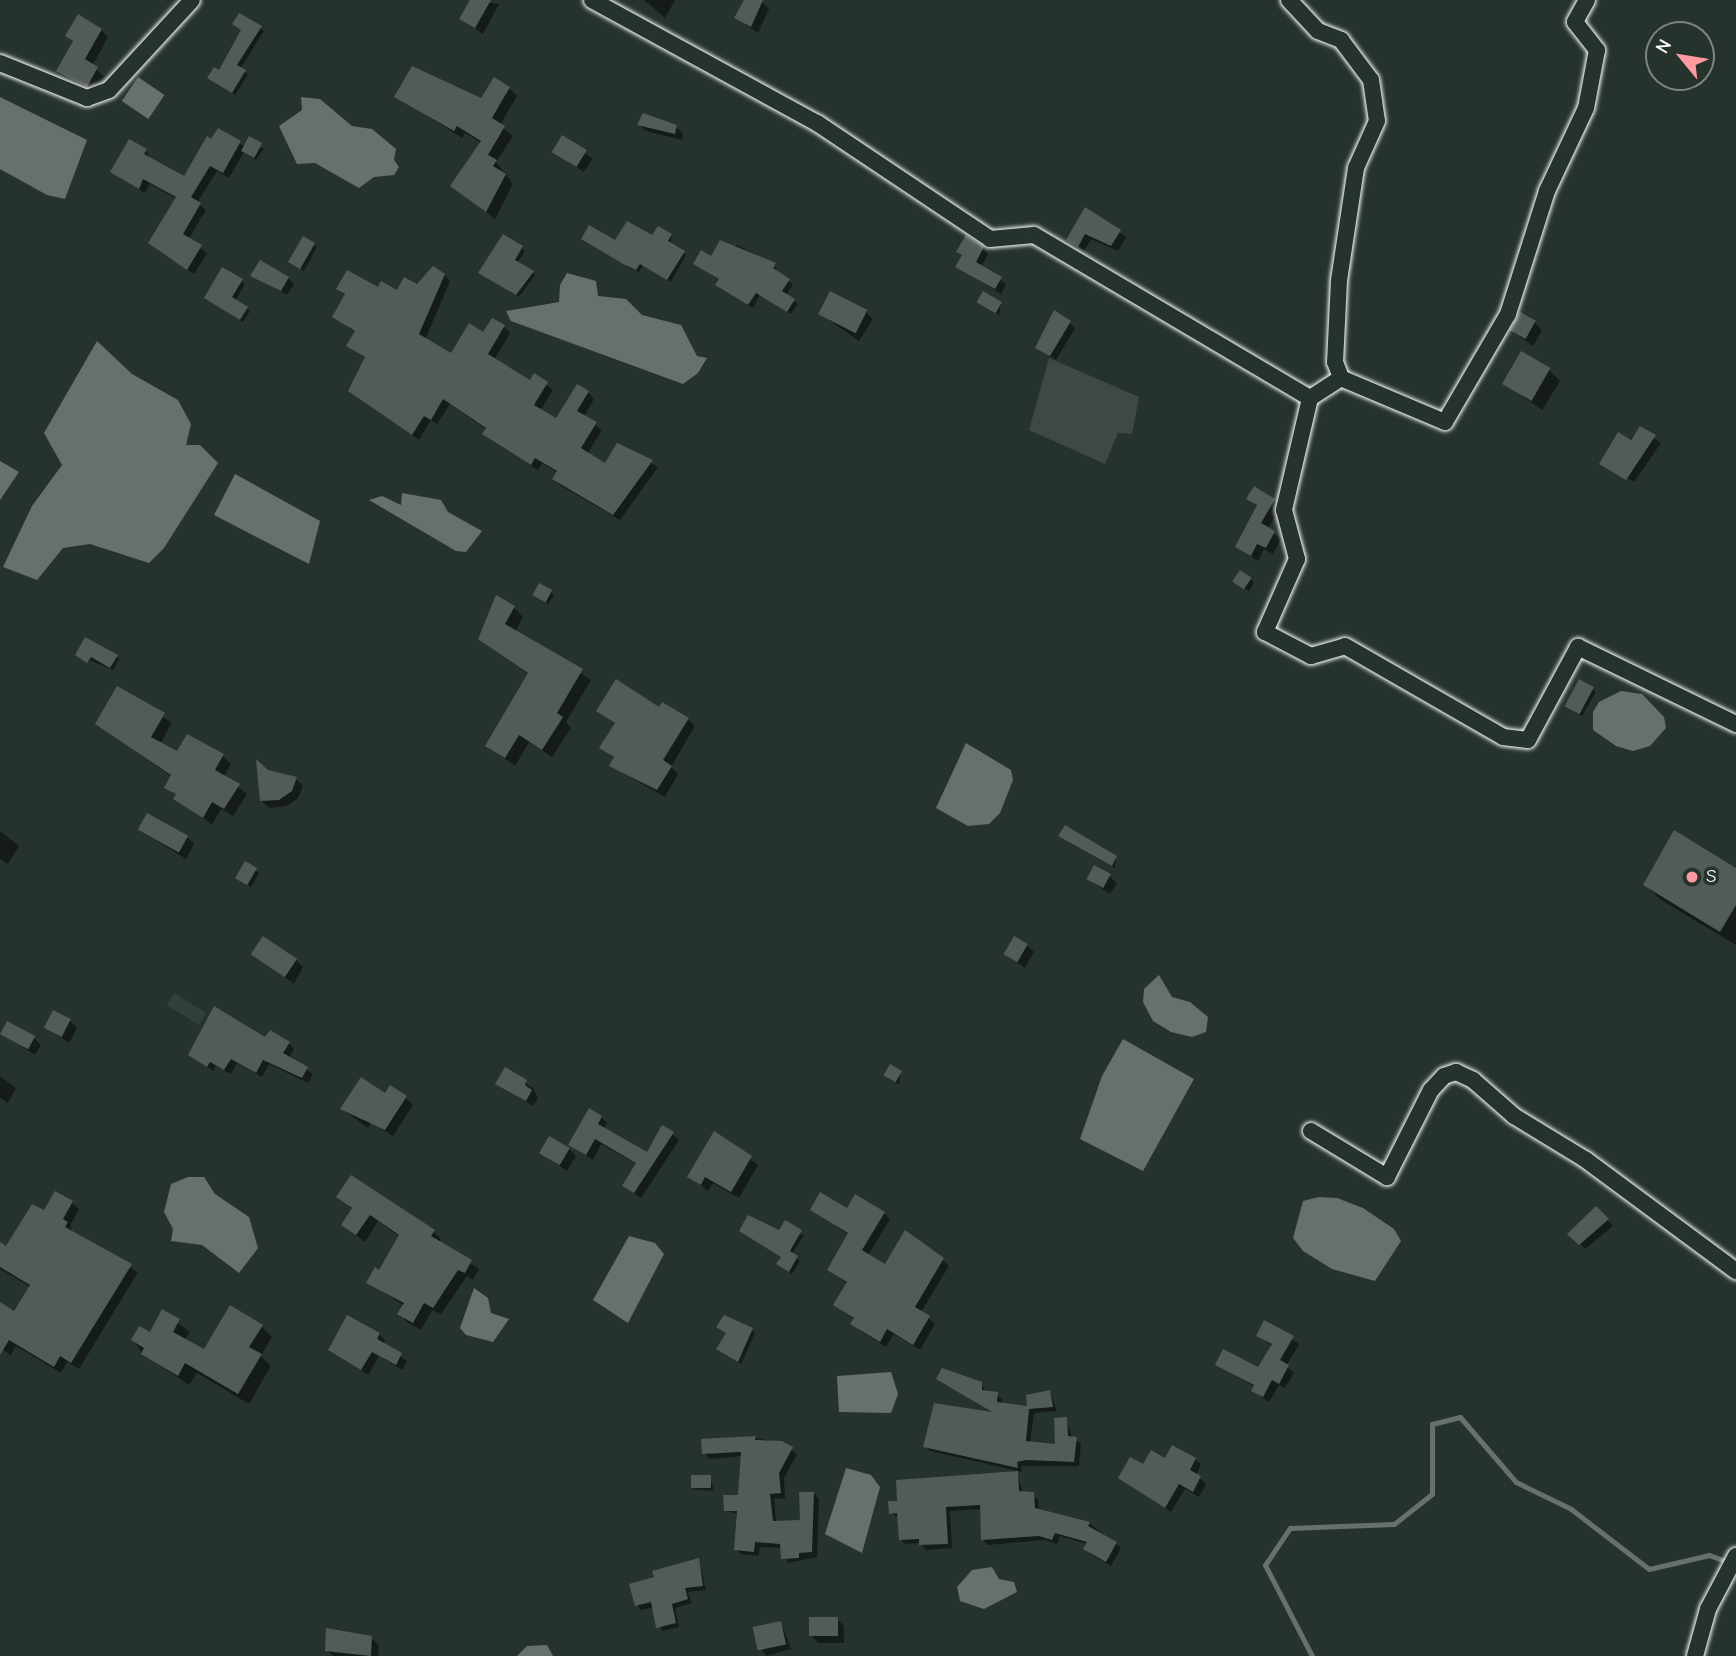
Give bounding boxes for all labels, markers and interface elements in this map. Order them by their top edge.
north arrow [1645,21,1715,91]
text: N [1651,36,1676,57]
place label: S [1706,866,1716,888]
marker: S [1684,869,1700,885]

